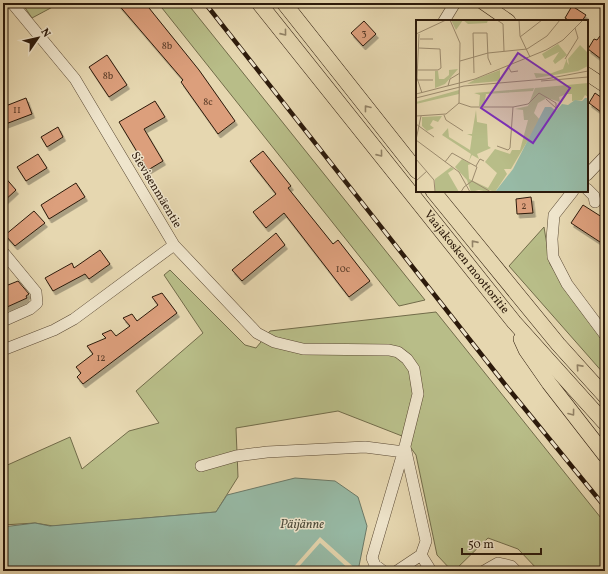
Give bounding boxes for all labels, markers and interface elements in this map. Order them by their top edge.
north arrow [18,18,58,58]
inset map [416,20,588,192]
text: N [37,26,54,41]
house number: 3 [361,26,367,40]
one-way arrow [279,29,286,36]
house number: 8b [162,39,173,53]
house number: 8b [103,69,114,83]
house number: 8c [203,95,213,109]
house number: 11 [13,103,21,117]
one-way arrow [365,105,372,112]
street label: Sievisenmäentie [127,149,185,232]
one-way arrow [375,150,382,157]
house number: 2 [521,199,527,213]
street label: Vaajakosken moottoritie [420,207,513,318]
one-way arrow [472,240,479,247]
house number: 10c [336,262,351,276]
house number: 12 [96,351,106,365]
one-way arrow [576,364,584,372]
one-way arrow [568,409,575,416]
water label: Päijänne [280,516,324,534]
scale bar [462,530,541,556]
text: 50 m [468,537,494,553]

